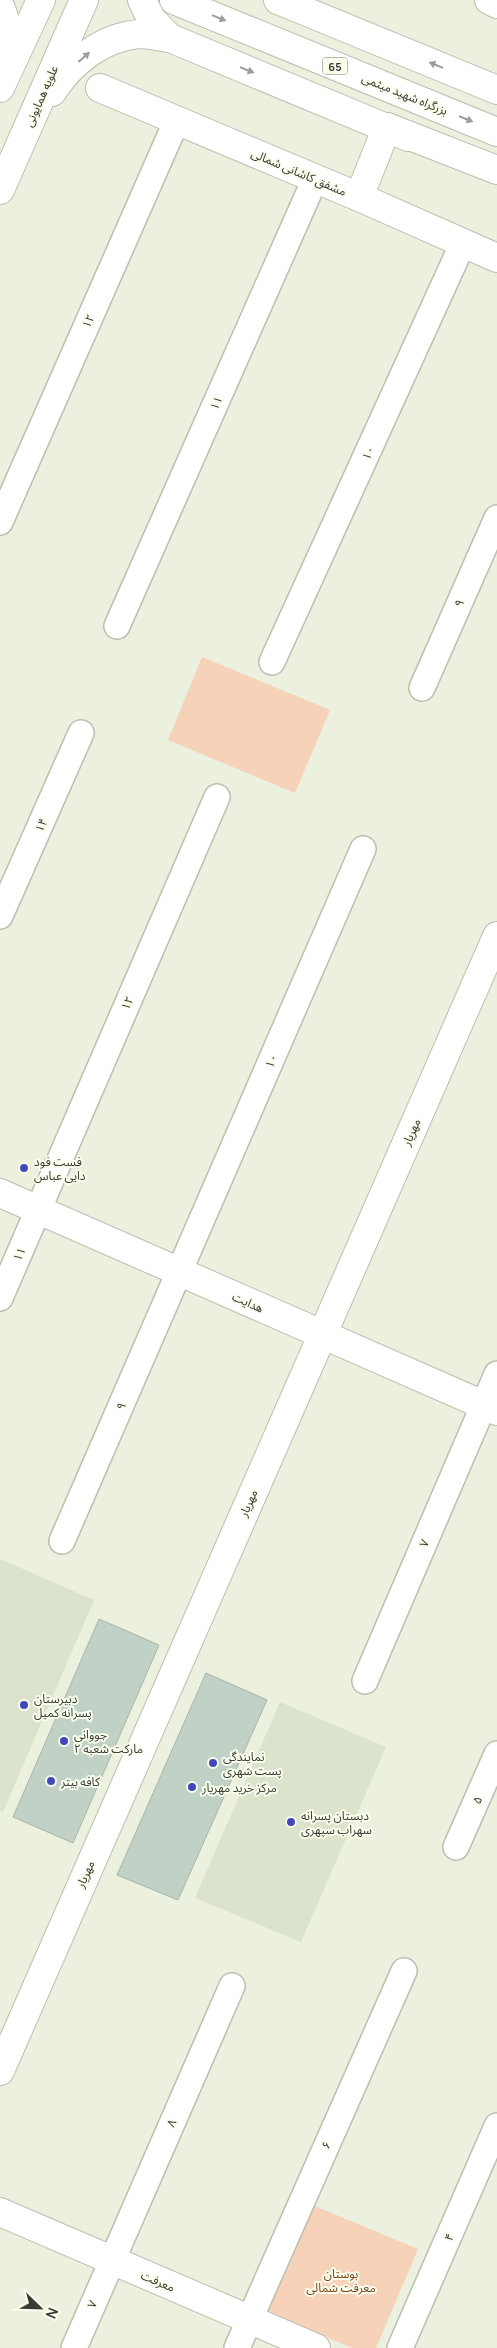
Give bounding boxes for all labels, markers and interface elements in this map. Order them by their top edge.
one-way arrow [212,15,226,23]
one-way arrow [77,52,90,63]
road number: 65 [322,58,348,74]
one-way arrow [428,61,443,69]
street label: علویه همایونی [20,63,62,129]
one-way arrow [240,66,254,74]
street label: بزرگراه شهید میثمی [360,69,450,119]
one-way arrow [459,116,474,124]
street label: مشفق کاشانی شمالی [249,144,349,200]
street label: ۱۲ [77,311,99,331]
street label: ۱۱ [205,393,227,413]
street label: ۱۰ [357,443,379,463]
street label: ۹ [450,596,468,610]
street label: ۱۴ [30,815,52,835]
street label: ۱۲ [116,993,138,1013]
street label: ۱۰ [260,1051,282,1071]
street label: مهریار [397,1116,425,1149]
place label: فست فود دایی عباس [34,1153,86,1184]
marker: فست فود دایی عباس [18,1162,30,1174]
street label: ۱۱ [8,1244,30,1264]
street label: هدایت [230,1288,267,1316]
street label: ۹ [112,1400,130,1412]
street label: مهریار [234,1487,262,1520]
street label: ۷ [415,1536,433,1549]
place label: دبیرستان پسرانه کمیل [34,1690,92,1721]
marker: دبیرستان پسرانه کمیل [18,1699,30,1711]
place label: جووانی مارکت شعبه ۲ [74,1726,143,1757]
marker: جووانی مارکت شعبه ۲ [58,1735,70,1747]
place label: نمایندگی پست شهری [223,1748,282,1779]
marker: نمایندگی پست شهری [207,1757,219,1769]
place label: کافه بیتر [60,1773,101,1790]
marker: کافه بیتر [45,1775,57,1787]
place label: مرکز خرید مهریار [201,1779,277,1796]
marker: مرکز خرید مهریار [186,1781,198,1793]
street label: ۵ [468,1793,486,1807]
place label: دبستان پسرانه سهراب سپهری [301,1807,372,1838]
marker: دبستان پسرانه سهراب سپهری [285,1816,297,1828]
street label: مهریار [71,1858,99,1891]
street label: ۸ [162,2116,180,2130]
street label: ۶ [317,2138,335,2152]
street label: ۴ [440,2230,458,2244]
park label: بوستان معرفت شمالی [306,2265,376,2296]
street label: معرفت [138,2266,178,2296]
north arrow [15,2283,65,2333]
street label: ۷ [83,2297,101,2310]
text: N [42,2305,63,2322]

